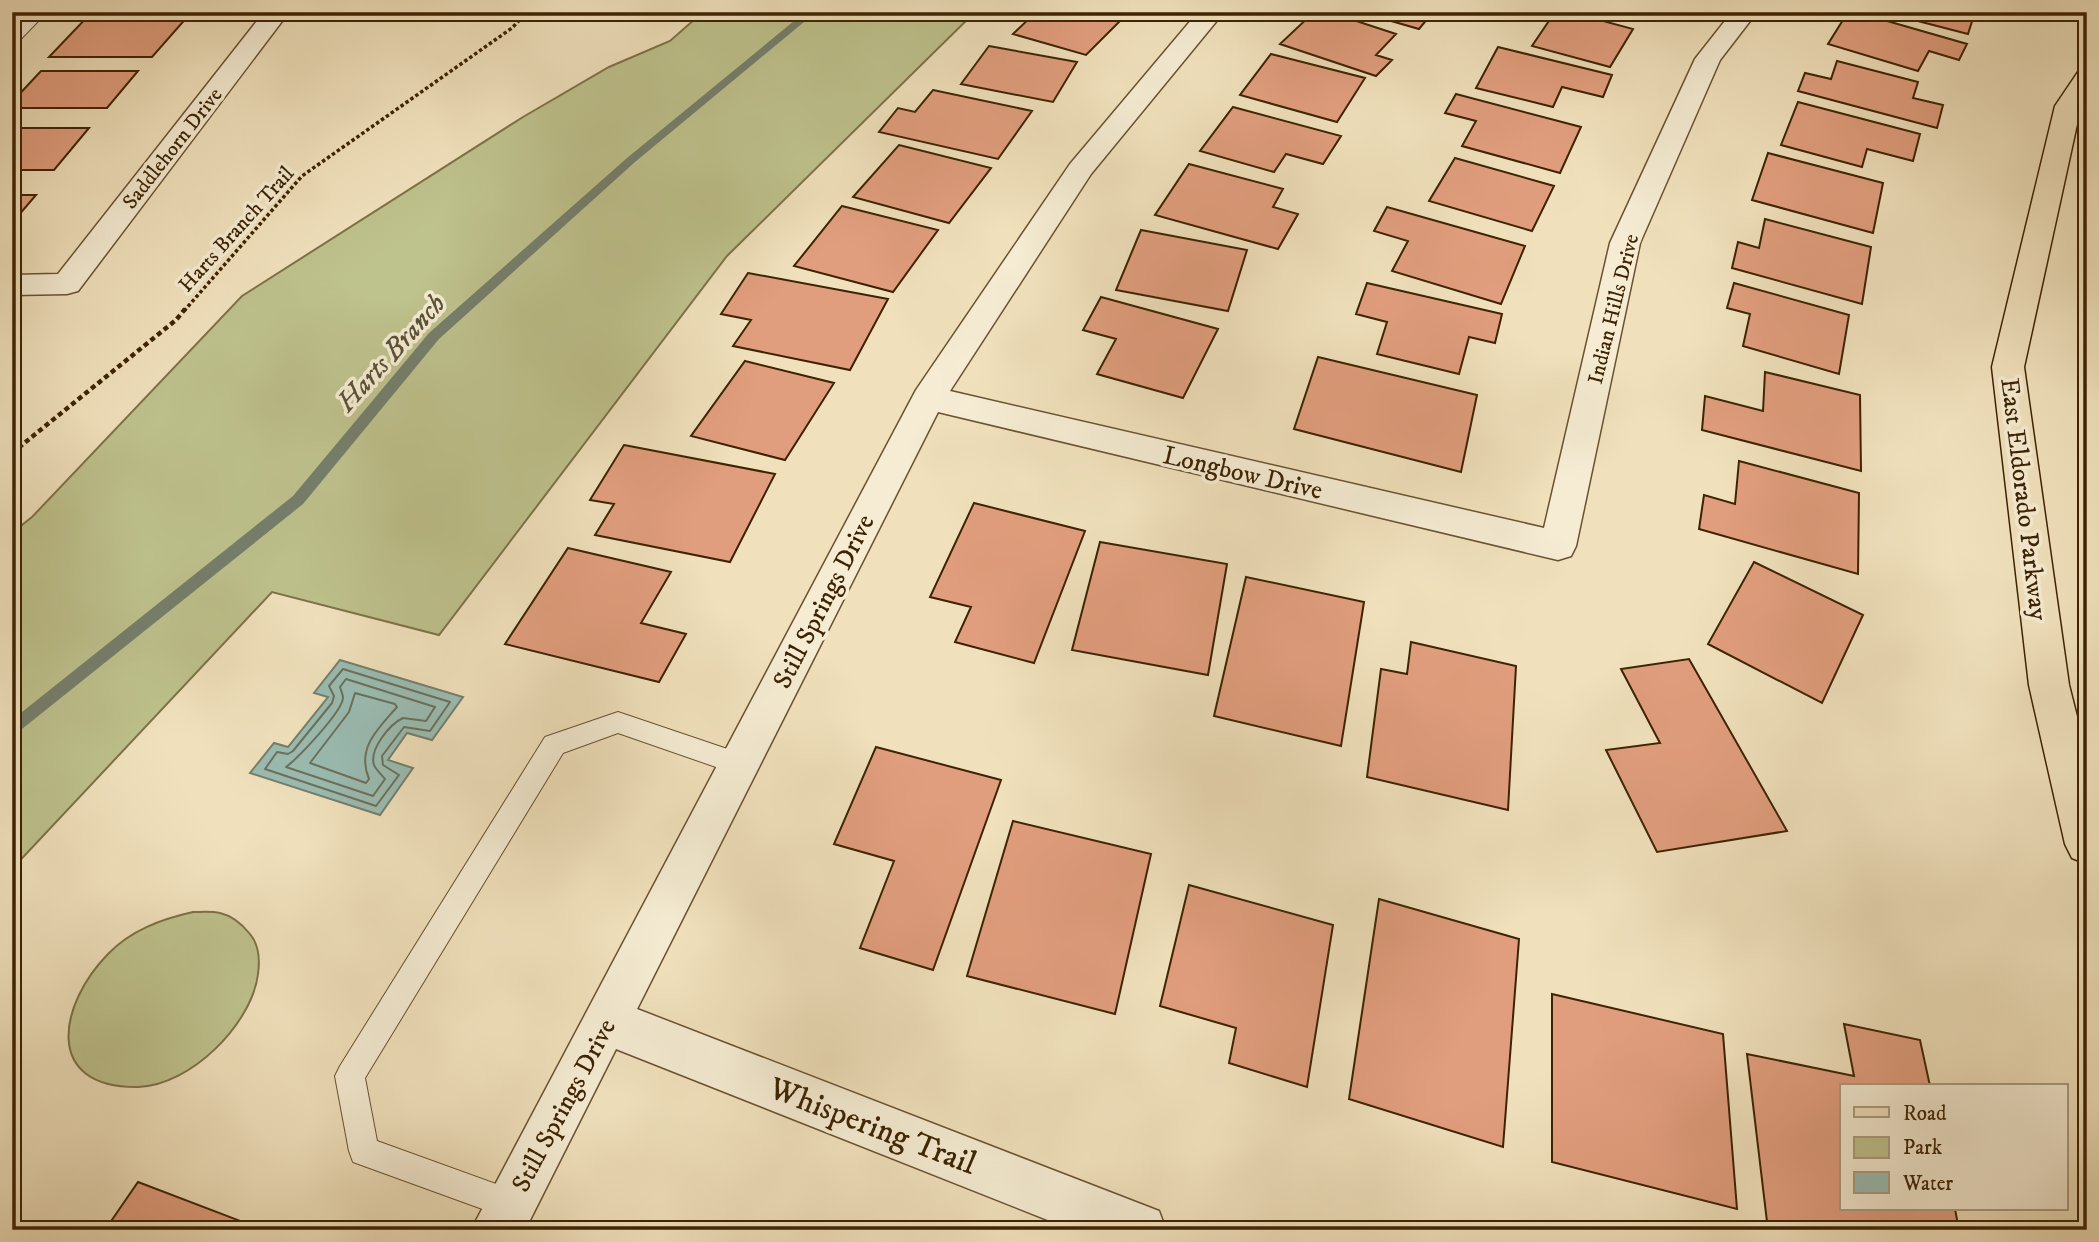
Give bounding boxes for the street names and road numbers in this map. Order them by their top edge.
street label: Saddlehorn Drive [117,82,228,215]
street label: Harts Branch Trail [173,161,300,298]
street label: Indian Hills Drive [1583,231,1645,387]
street label: East Eldorado Parkway [1992,376,2055,623]
street label: Longbow Drive [1160,439,1326,508]
street label: Still Springs Drive [766,509,882,694]
street label: Still Springs Drive [505,1014,624,1198]
street label: Whispering Trail [762,1069,982,1185]

